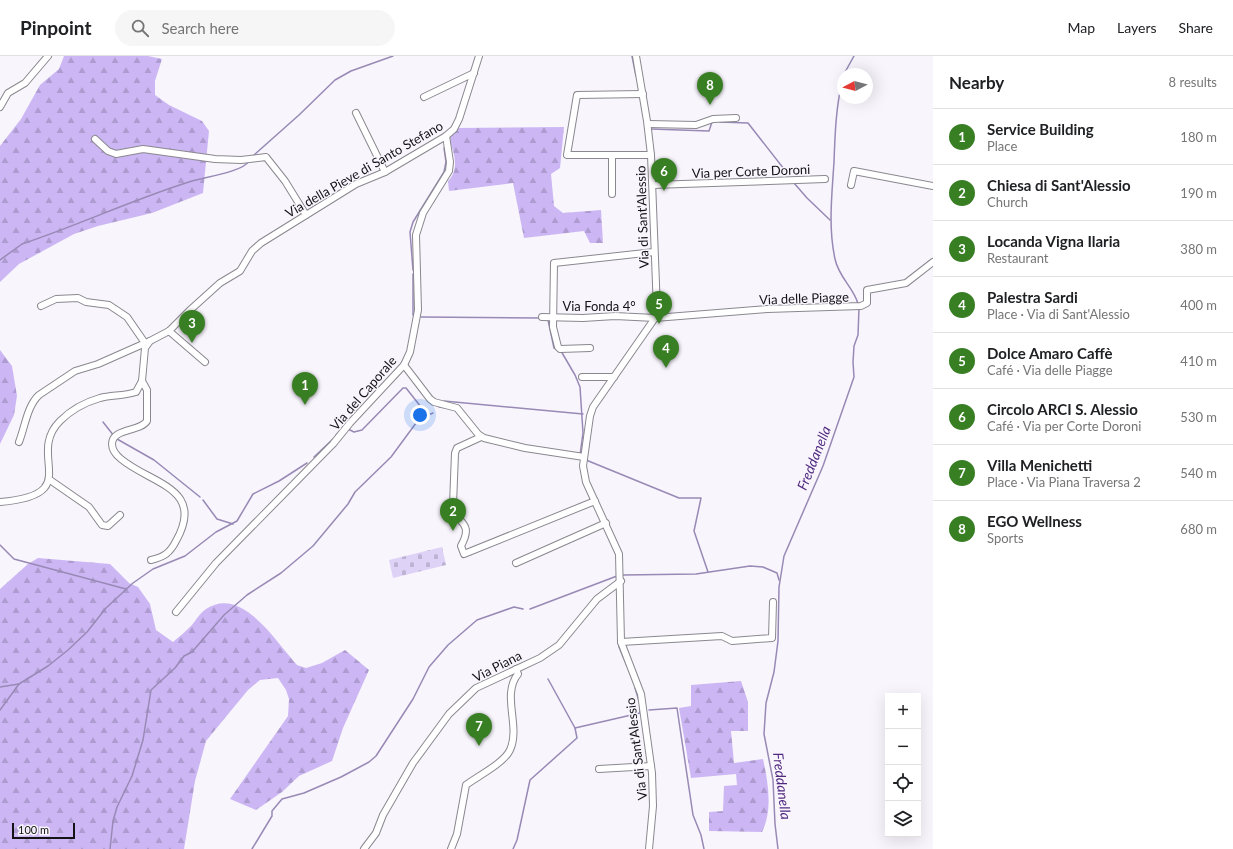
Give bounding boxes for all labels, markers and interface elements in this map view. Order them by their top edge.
search box [115,10,395,46]
text: Pinpoint [20,16,91,39]
icon: search [129,17,151,39]
text: Search here [161,19,239,37]
text: Map [1067,19,1095,36]
text: Layers [1117,19,1157,36]
text: Share [1179,19,1213,36]
north arrow [837,68,873,104]
pin: 8 [697,72,723,105]
text: Nearby [949,72,1004,93]
text: 8 results [1169,74,1217,90]
street label: Via della Pieve di Santo Stefano [282,117,446,221]
text: Service Building [987,120,1094,138]
text: 1 [958,129,966,145]
text: 180 m [1180,129,1217,145]
text: Place [987,138,1017,154]
pin: 6 [651,158,677,191]
street label: Via per Corte Doroni [691,161,811,181]
street label: Via di Sant'Alessio [632,165,652,269]
text: Chiesa di Sant'Alessio [987,176,1131,194]
text: 2 [958,185,966,201]
text: 190 m [1180,185,1217,201]
text: Church [987,194,1028,210]
text: Locanda Vigna Ilaria [987,232,1120,250]
text: 3 [958,241,966,257]
text: 380 m [1180,241,1217,257]
text: Restaurant [987,250,1049,266]
street label: Via delle Piagge [759,288,849,308]
text: Palestra Sardi [987,288,1078,306]
pin: 5 [646,291,672,324]
text: 4 [958,297,966,313]
text: 400 m [1180,297,1217,313]
street label: Via Fonda 4° [562,298,636,314]
text: Place · Via di Sant'Alessio [987,306,1130,322]
pin: 3 [179,310,205,343]
pin: 4 [653,335,679,368]
text: Dolce Amaro Caffè [987,344,1113,362]
street label: Via del Caporale [326,353,400,433]
text: 5 [958,353,966,369]
text: 410 m [1180,353,1217,369]
text: Café · Via delle Piagge [987,362,1113,378]
pin: 1 [292,372,318,405]
text: Circolo ARCI S. Alessio [987,400,1138,418]
your location [410,405,430,425]
text: 6 [958,409,966,425]
text: 530 m [1180,409,1217,425]
text: Café · Via per Corte Doroni [987,418,1141,434]
water label: Freddanella [793,423,834,492]
text: Villa Menichetti [987,456,1092,474]
text: 7 [958,465,966,481]
text: 540 m [1180,465,1217,481]
text: Place · Via Piana Traversa 2 [987,474,1141,490]
pin: 2 [440,498,466,531]
text: EGO Wellness [987,512,1082,530]
text: 8 [958,521,966,537]
text: 680 m [1180,521,1217,537]
text: Sports [987,530,1024,546]
street label: Via Piana [470,647,524,685]
map controls [885,693,921,837]
button: + [885,693,921,729]
street label: Via di Sant'Alessio [622,697,650,801]
pin: 7 [466,713,492,746]
button: − [885,729,921,765]
water label: Freddanella [770,751,795,821]
button: locate [885,765,921,801]
button: layers [885,801,921,837]
scale bar [12,821,75,840]
text: 100 m [18,823,49,836]

